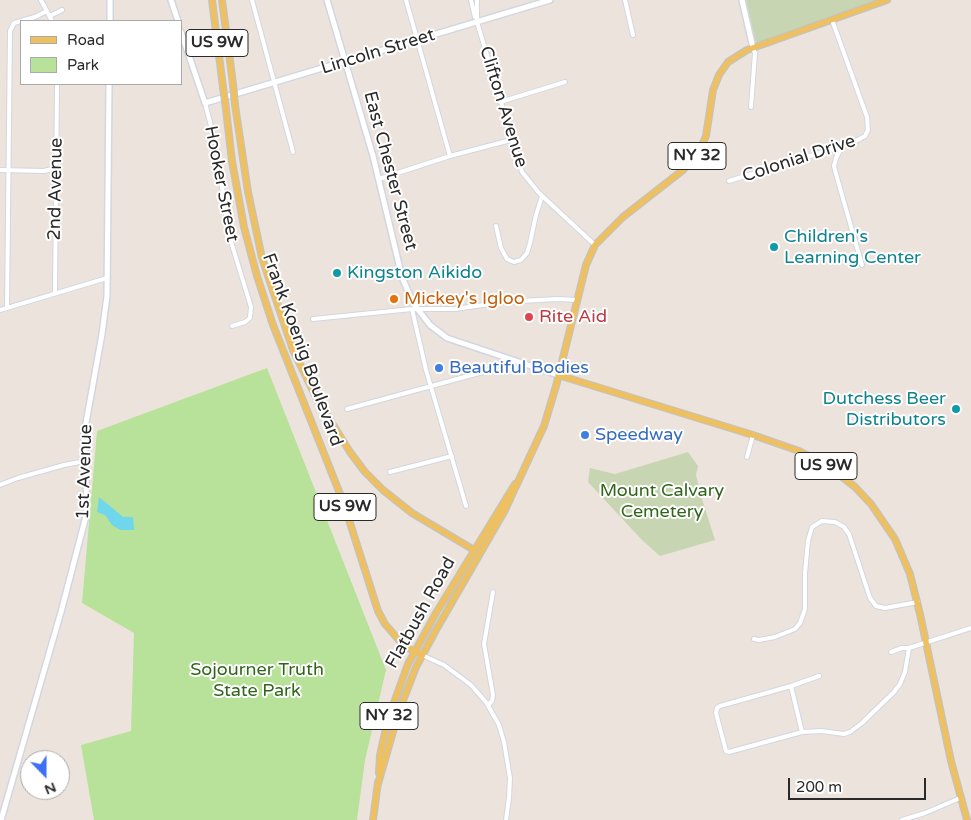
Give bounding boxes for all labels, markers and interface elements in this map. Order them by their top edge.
legend [20,20,182,85]
street label: Lincoln Street [318,24,438,80]
road number: US 9W [186,29,248,56]
text: Road [67,31,105,49]
street label: Clifton Avenue [474,44,532,170]
text: Park [67,56,99,74]
street label: East Chester Street [358,89,422,253]
street label: Hooker Street [199,124,243,244]
street label: Colonial Drive [740,131,858,187]
street label: 2nd Avenue [44,137,68,241]
road number: NY 32 [668,142,726,170]
place label: Children's Learning Center [784,226,921,268]
marker: Children's Learning Center [768,241,780,253]
street label: Frank Koenig Boulevard [257,250,347,450]
place label: Kingston Aikido [347,262,482,284]
marker: Kingston Aikido [331,267,343,279]
place label: Mickey's Igloo [404,288,525,310]
marker: Mickey's Igloo [388,293,400,305]
place label: Rite Aid [539,306,607,328]
marker: Rite Aid [523,311,535,323]
place label: Beautiful Bodies [449,357,589,379]
marker: Beautiful Bodies [433,362,445,374]
place label: Dutchess Beer Distributors [823,388,946,430]
marker: Dutchess Beer Distributors [950,403,962,415]
street label: 1st Avenue [73,424,97,520]
place label: Speedway [595,424,683,446]
marker: Speedway [579,429,591,441]
road number: US 9W [795,452,857,480]
park label: Mount Calvary Cemetery [600,480,724,522]
road number: US 9W [314,494,376,520]
street label: Flatbush Road [382,554,460,672]
park label: Sojourner Truth State Park [190,659,324,702]
road number: NY 32 [360,702,418,729]
north arrow [20,750,70,800]
scale bar [791,768,928,800]
text: N [42,778,59,798]
text: 200 m [796,778,842,796]

